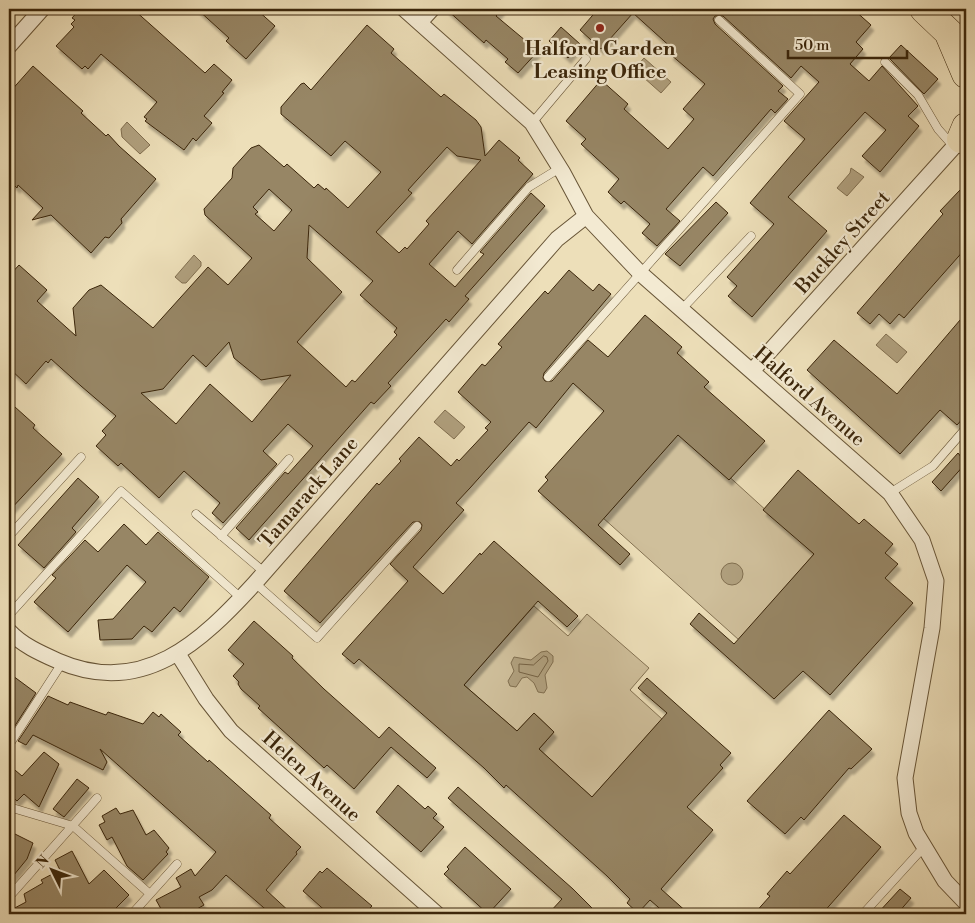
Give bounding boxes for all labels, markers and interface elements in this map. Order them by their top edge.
marker: Halford Garden Leasing Office [594,22,606,34]
scale bar [788,28,906,60]
text: 50 m [795,36,829,55]
place label: Halford Garden Leasing Office [525,37,676,85]
street label: Buckley Street [790,186,896,300]
street label: Halford Avenue [748,342,870,453]
street label: Tamarack Lane [254,432,364,554]
street label: Helen Avenue [257,726,365,828]
north arrow [28,846,78,896]
text: N [33,852,53,872]

